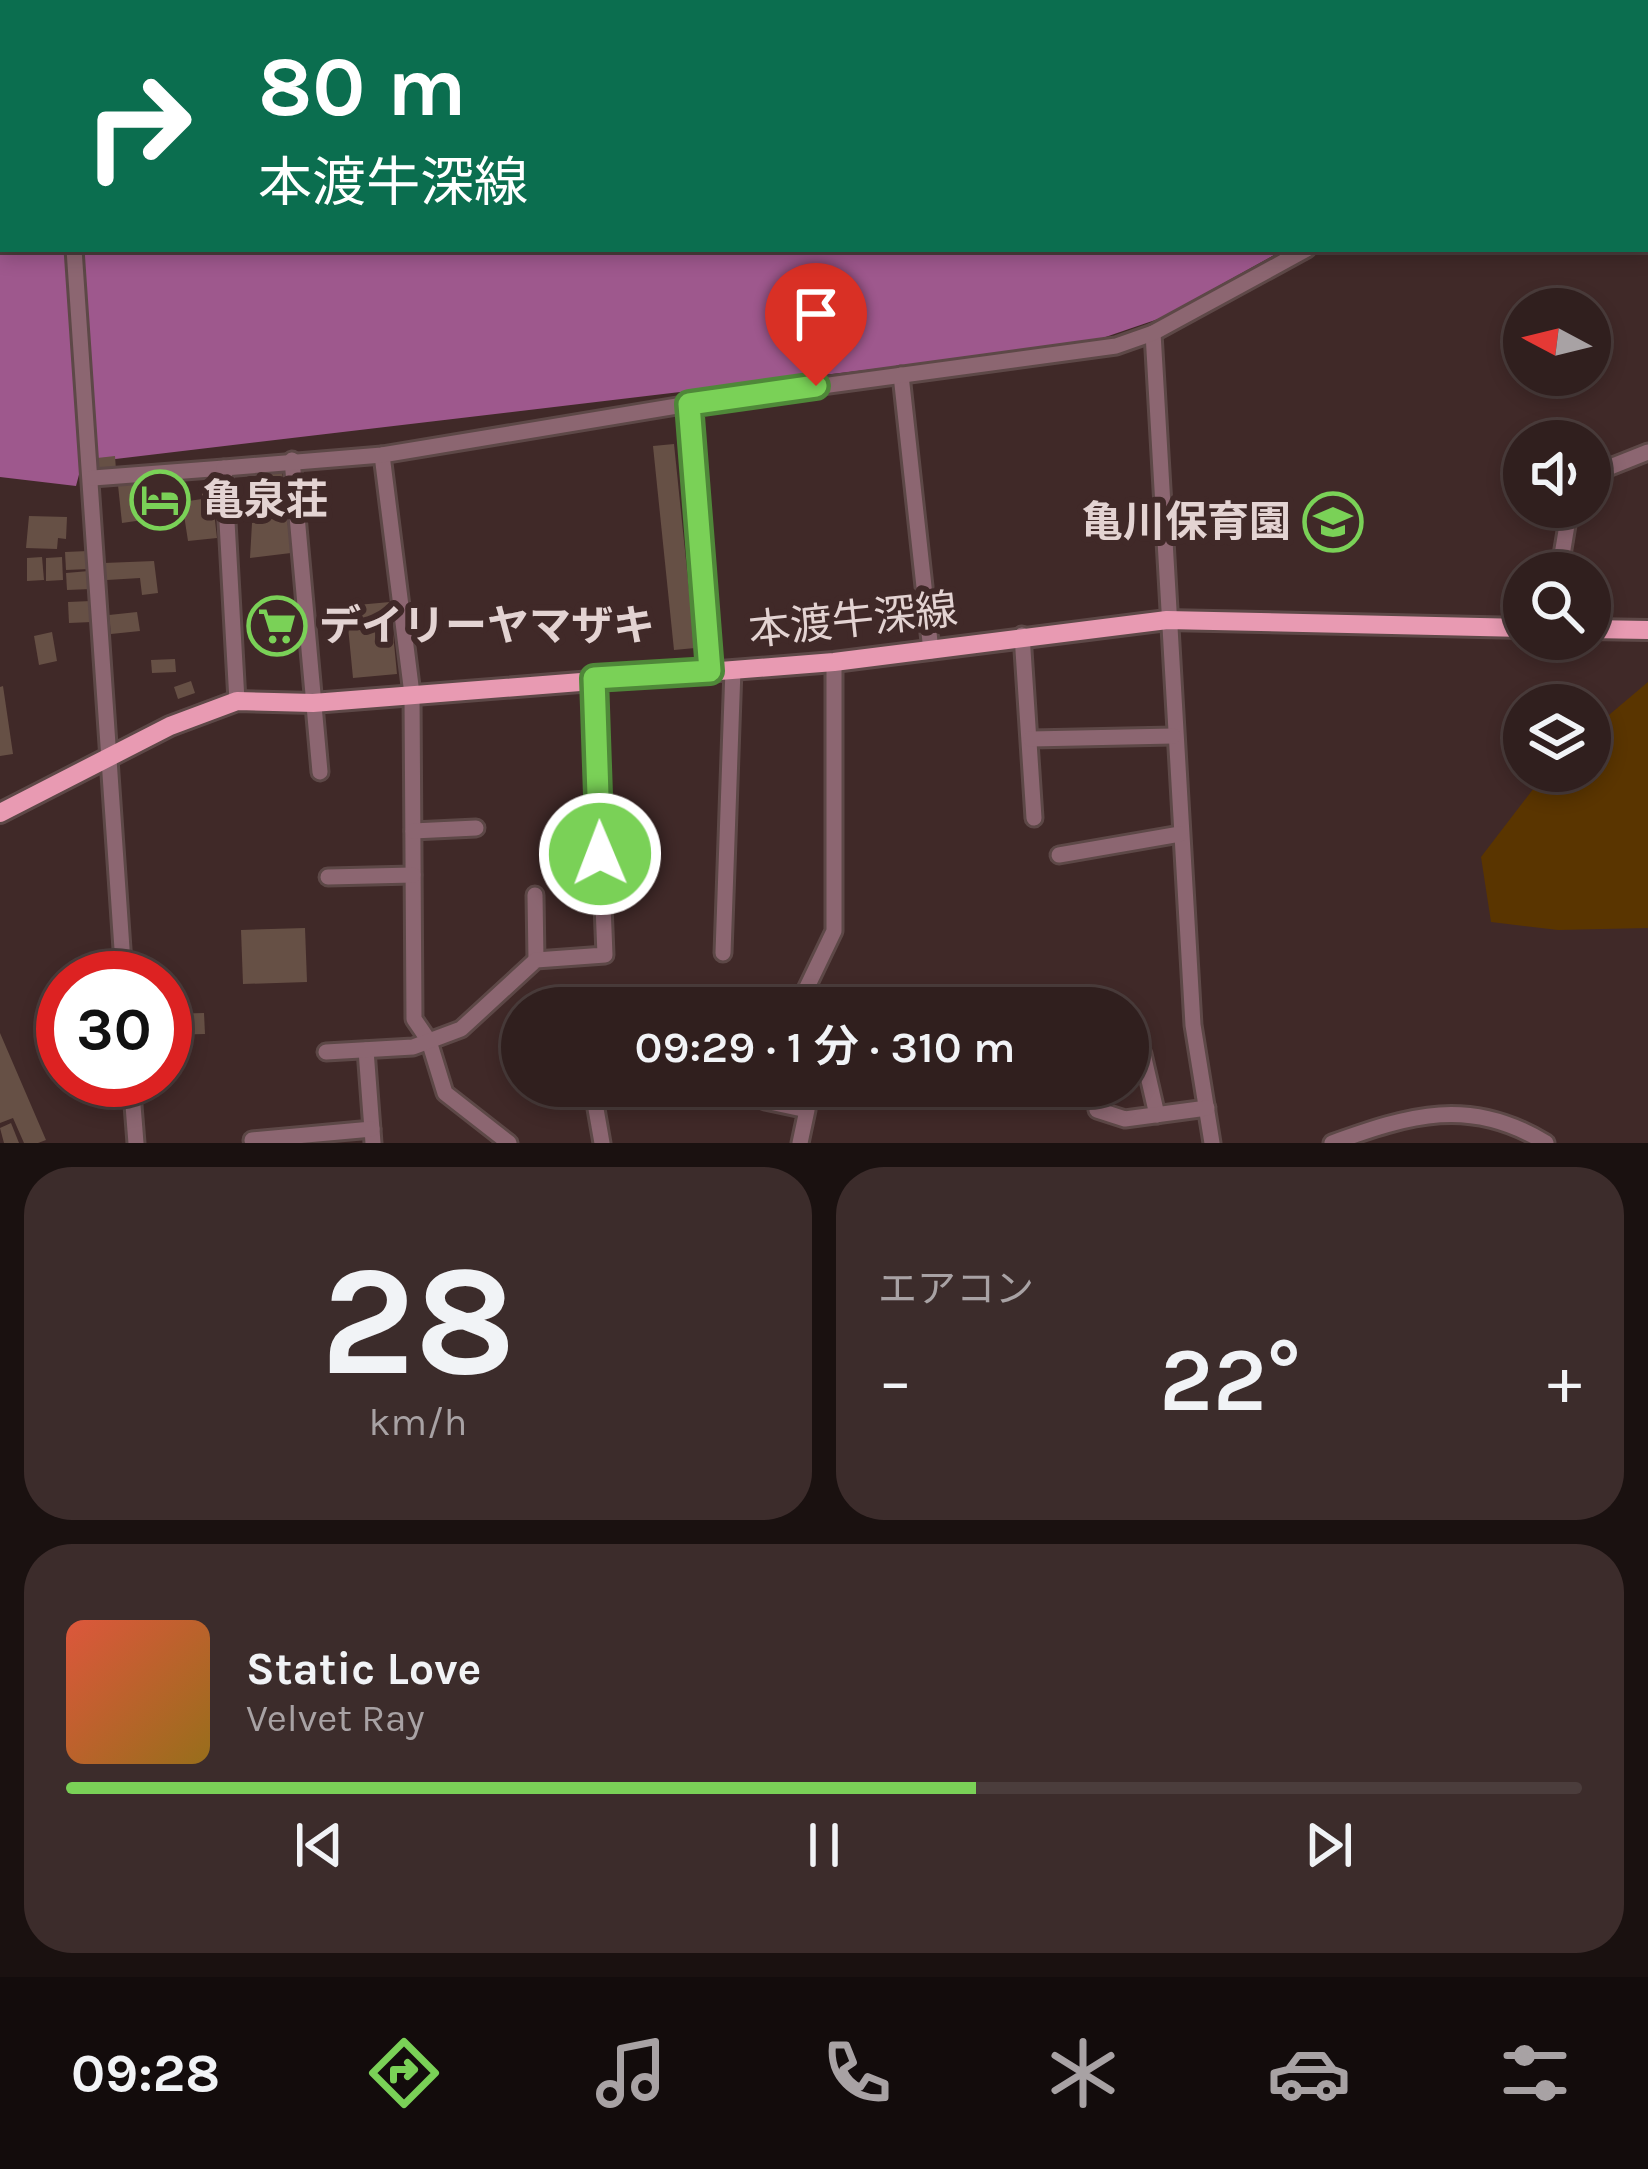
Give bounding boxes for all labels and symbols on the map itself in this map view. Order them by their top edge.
pin [765,263,867,386]
north arrow [1503,288,1611,396]
hotel icon: 亀泉荘 [129,469,191,531]
place label: 亀泉荘 [202,475,328,525]
school or university icon: 亀川保育園 [1302,491,1364,553]
place label: 亀川保育園 [1081,497,1291,547]
street label: 本渡牛深線 [746,584,960,656]
supermarket icon: デイリーヤマザキ [246,595,308,657]
place label: デイリーヤマザキ [319,601,655,651]
position arrow [537,791,663,917]
speed limit sign: 30 [36,951,192,1107]

